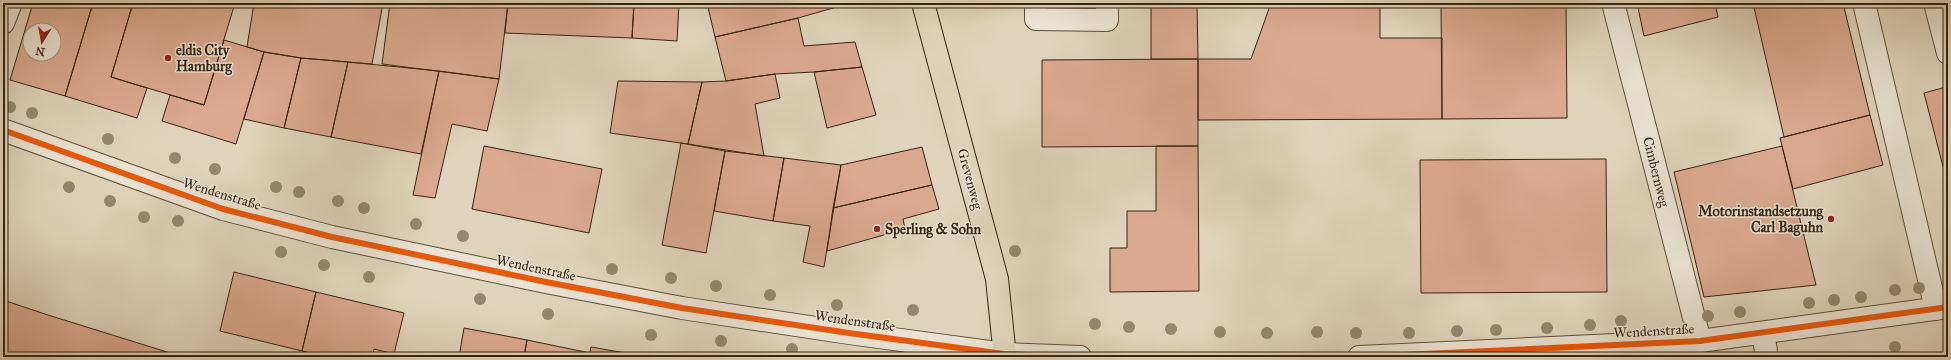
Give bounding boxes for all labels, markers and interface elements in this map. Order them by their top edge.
north arrow [22,22,62,62]
place label: eldis City Hamburg [176,42,232,76]
text: N [34,44,46,59]
marker: eldis City Hamburg [163,53,173,63]
street label: Cimbernweg [1639,135,1673,209]
street label: Grevenweg [954,147,986,212]
street label: Wendenstraße [181,174,263,214]
place label: Motorinstandsetzung Carl Baguhn [1698,203,1823,237]
marker: Motorinstandsetzung Carl Baguhn [1826,214,1836,224]
place label: Sperling & Sohn [885,221,982,239]
marker: Sperling & Sohn [872,224,882,234]
street label: Wendenstraße [495,251,577,285]
street label: Wendenstraße [814,307,896,335]
street label: Wendenstraße [1613,320,1695,342]

